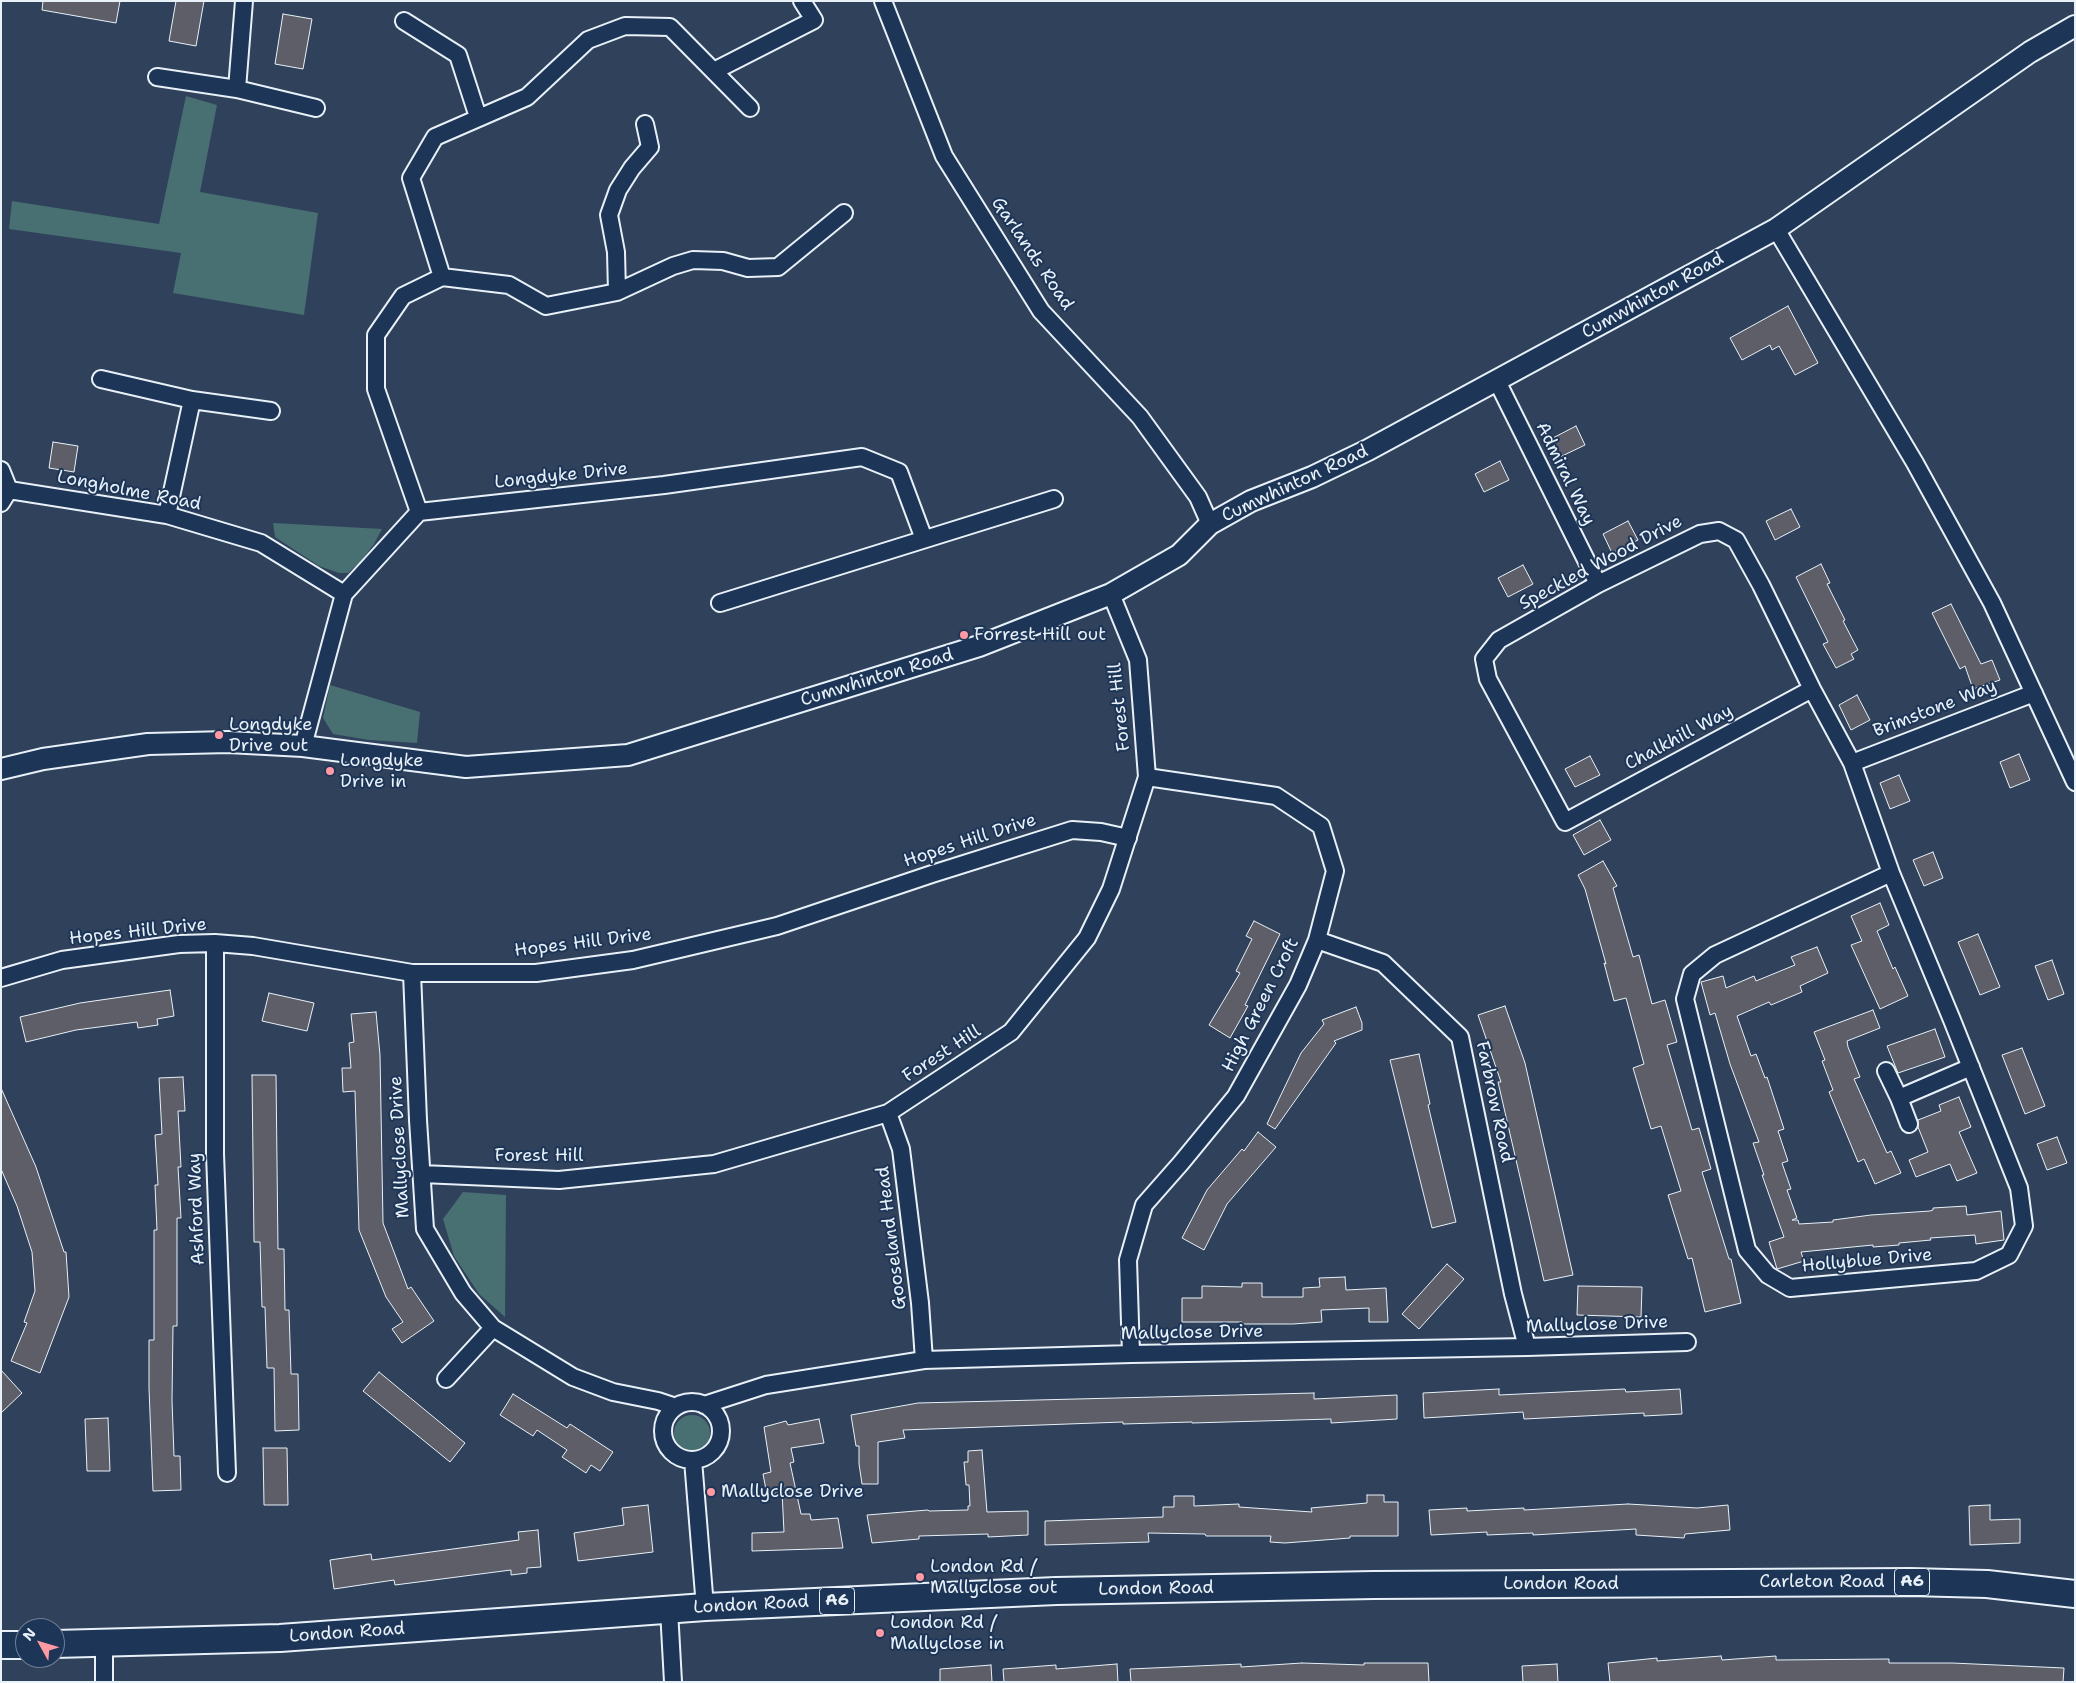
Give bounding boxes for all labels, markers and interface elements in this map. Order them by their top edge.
street label: Garlands Road [986,193,1078,315]
street label: Cumwhinton Road [1578,248,1728,344]
street label: Admiral Way [1531,419,1599,529]
street label: Cumwhinton Road [1218,441,1372,527]
street label: Longdyke Drive [493,458,629,494]
street label: Longholme Road [55,466,203,516]
street label: Speckled Wood Drive [1516,511,1686,615]
place label: Forrest Hill out [974,624,1106,646]
marker: Forrest Hill out [958,629,970,641]
street label: Cumwhinton Road [798,644,956,712]
street label: Forest Hill [1105,662,1135,752]
street label: Brimstone Way [1870,676,2000,742]
street label: Chalkhill Way [1621,701,1737,775]
place label: Longdyke Drive out [229,714,312,756]
marker: Longdyke Drive out [213,729,225,741]
place label: Longdyke Drive in [340,750,423,792]
marker: Longdyke Drive in [324,765,336,777]
street label: Hopes Hill Drive [901,809,1039,873]
street label: Hopes Hill Drive [68,914,208,950]
street label: Hopes Hill Drive [513,924,653,962]
street label: High Green Croft [1218,934,1304,1076]
street label: Forest Hill [899,1021,985,1087]
street label: Farbrow Road [1471,1039,1517,1165]
street label: Mallyclose Drive [385,1075,415,1219]
street label: Forest Hill [495,1145,583,1167]
street label: Ashford Way [184,1152,210,1266]
street label: Gooseland Head [872,1165,912,1311]
street label: Hollyblue Drive [1801,1245,1933,1277]
street label: Mallyclose Drive [1525,1312,1669,1338]
street label: Mallyclose Drive [1121,1321,1263,1345]
place label: Mallyclose Drive [721,1481,864,1503]
marker: Mallyclose Drive [705,1486,717,1498]
place label: London Rd / Mallyclose out [930,1556,1058,1598]
road number: A6 [1894,1568,1930,1595]
marker: London Rd / Mallyclose out [914,1571,926,1583]
street label: Carleton Road [1759,1571,1885,1593]
street label: London Road [1503,1573,1619,1595]
street label: London Road [1098,1577,1214,1601]
road number: A6 [820,1588,854,1614]
street label: London Road [693,1591,809,1619]
place label: London Rd / Mallyclose in [890,1612,1004,1655]
north arrow [15,1618,65,1668]
street label: London Road [289,1618,405,1648]
text: N [19,1624,40,1644]
marker: London Rd / Mallyclose in [874,1627,886,1639]

